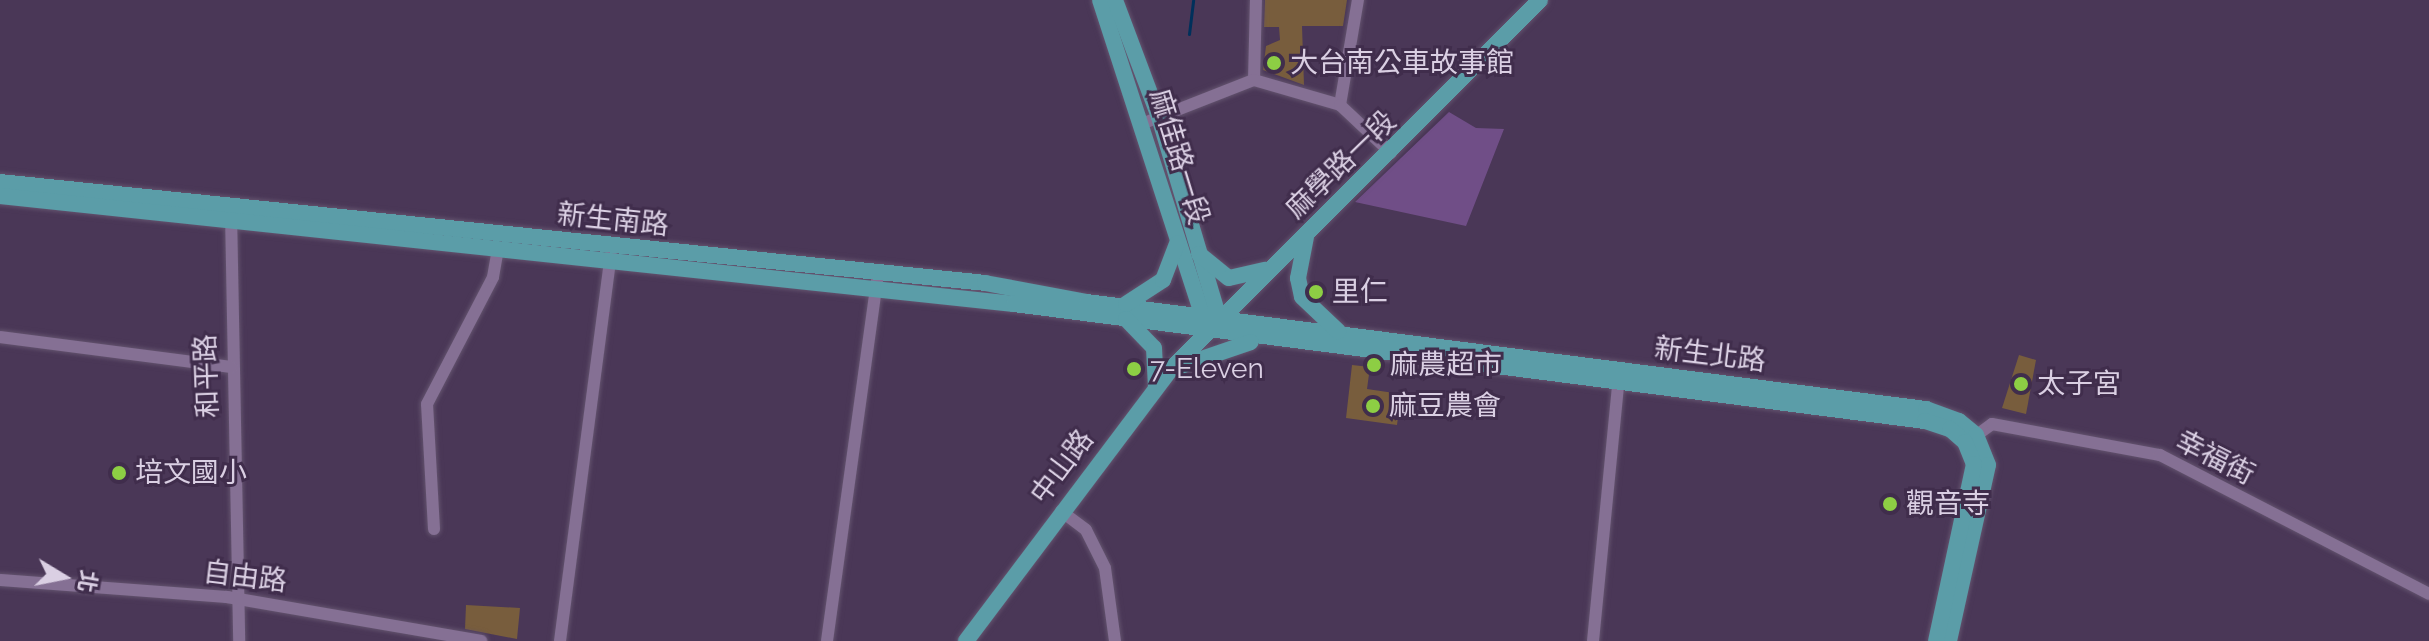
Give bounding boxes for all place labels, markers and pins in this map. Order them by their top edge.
place label: 大台南公車故事館 [1290,46,1514,80]
marker: 大台南公車故事館 [1265,54,1283,72]
place label: 里仁 [1332,275,1388,309]
marker: 里仁 [1307,283,1325,301]
place label: 麻農超市 [1390,348,1502,382]
place label: 7-Eleven [1150,352,1264,386]
marker: 麻農超市 [1365,356,1383,374]
marker: 7-Eleven [1125,360,1143,378]
place label: 太子宮 [2037,367,2121,401]
marker: 太子宮 [2012,375,2030,393]
place label: 麻豆農會 [1389,389,1501,423]
marker: 麻豆農會 [1364,397,1382,415]
place label: 培文國小 [135,456,247,490]
marker: 培文國小 [110,464,128,482]
place label: 觀音寺 [1906,487,1990,521]
marker: 觀音寺 [1881,495,1899,513]

